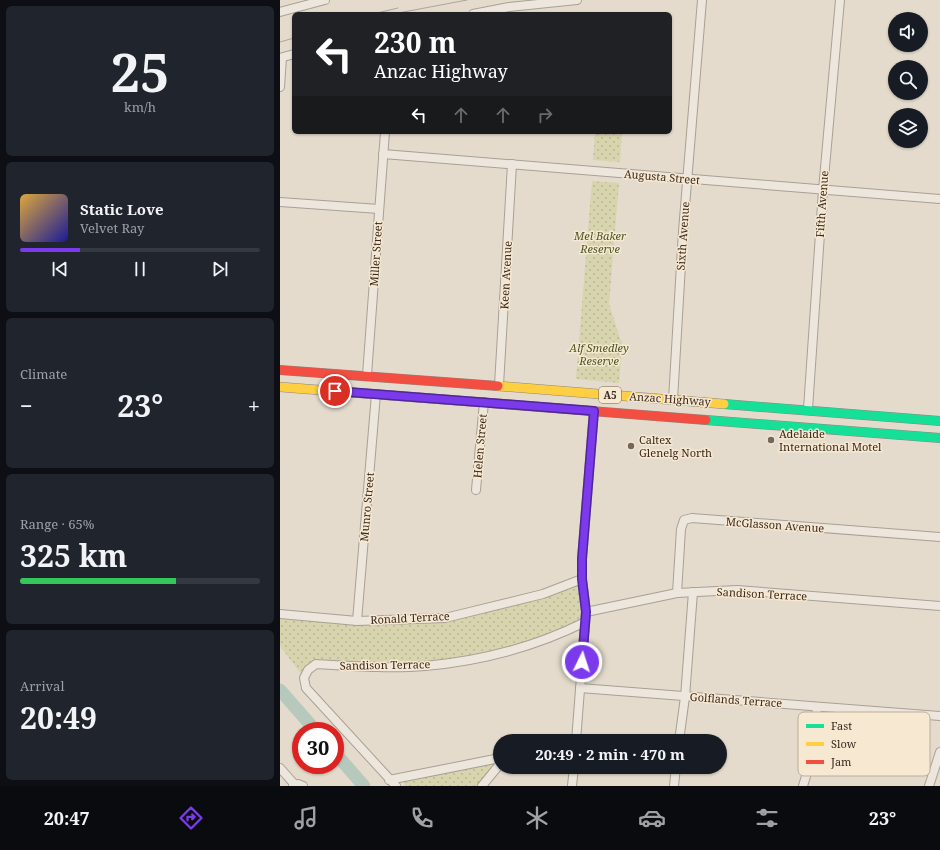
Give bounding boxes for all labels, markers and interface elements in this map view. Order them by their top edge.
map controls [888,12,928,148]
button: sound [888,12,928,52]
text: 230 m [374,23,456,61]
icon: left [308,28,360,80]
text: 25 [111,36,169,107]
text: Anzac Highway [374,59,508,83]
button: search [888,60,928,100]
text: km/h [124,98,156,116]
icon: left [408,104,430,126]
icon: ahead [450,104,472,126]
icon: ahead [492,104,514,126]
icon: right [534,104,556,126]
button: layers [888,108,928,148]
street label: Augusta Street [624,166,701,187]
street label: Fifth Avenue [812,170,831,238]
text: Static Love [80,199,164,219]
street label: Sixth Avenue [673,201,692,271]
text: Velvet Ray [80,219,144,237]
street label: Miller Street [366,221,385,287]
park label: Mel Baker Reserve [573,228,627,256]
street label: Keen Avenue [496,240,515,310]
icon: previous [49,258,71,280]
icon: pause [129,258,151,280]
icon: next [209,258,231,280]
park label: Alf Smedley Reserve [568,340,629,368]
text: Climate [20,365,67,383]
pin [318,374,352,408]
icon: arrive [324,380,346,402]
text: 23° [117,385,163,426]
road number: A5 [599,387,621,403]
street label: Anzac Highway [629,388,712,409]
text: − [20,390,33,420]
text: + [248,390,260,420]
street label: Helen Street [469,413,490,479]
place label: Adelaide International Motel [779,426,882,454]
place label: Caltex Glenelg North [639,432,712,460]
marker: Adelaide International Motel [766,435,776,445]
marker: Caltex Glenelg North [626,441,636,451]
street label: Munro Street [356,472,377,542]
street label: McGlasson Avenue [725,514,825,535]
text: Range · 65% [20,515,94,533]
text: 325 km [20,535,127,576]
street label: Sandison Terrace [716,584,808,603]
street label: Ronald Terrace [370,608,450,627]
position arrow [561,641,603,683]
street label: Sandison Terrace [340,656,430,673]
text: Arrival [20,677,64,695]
street label: Golflands Terrace [689,689,783,710]
text: 20:49 [20,697,97,738]
legend [798,712,930,776]
text: Fast [831,718,852,733]
speed limit sign: 30 [292,722,344,774]
text: Slow [831,736,857,751]
text: 20:49 · 2 min · 470 m [535,744,685,764]
text: Jam [830,754,852,769]
icon: directions [177,804,205,832]
icon: music [292,804,320,832]
icon: phone [408,804,436,832]
icon: climate [523,804,551,832]
icon: car [638,804,666,832]
icon: filters [753,804,781,832]
text: 20:47 [44,806,90,830]
text: 23° [869,806,896,830]

